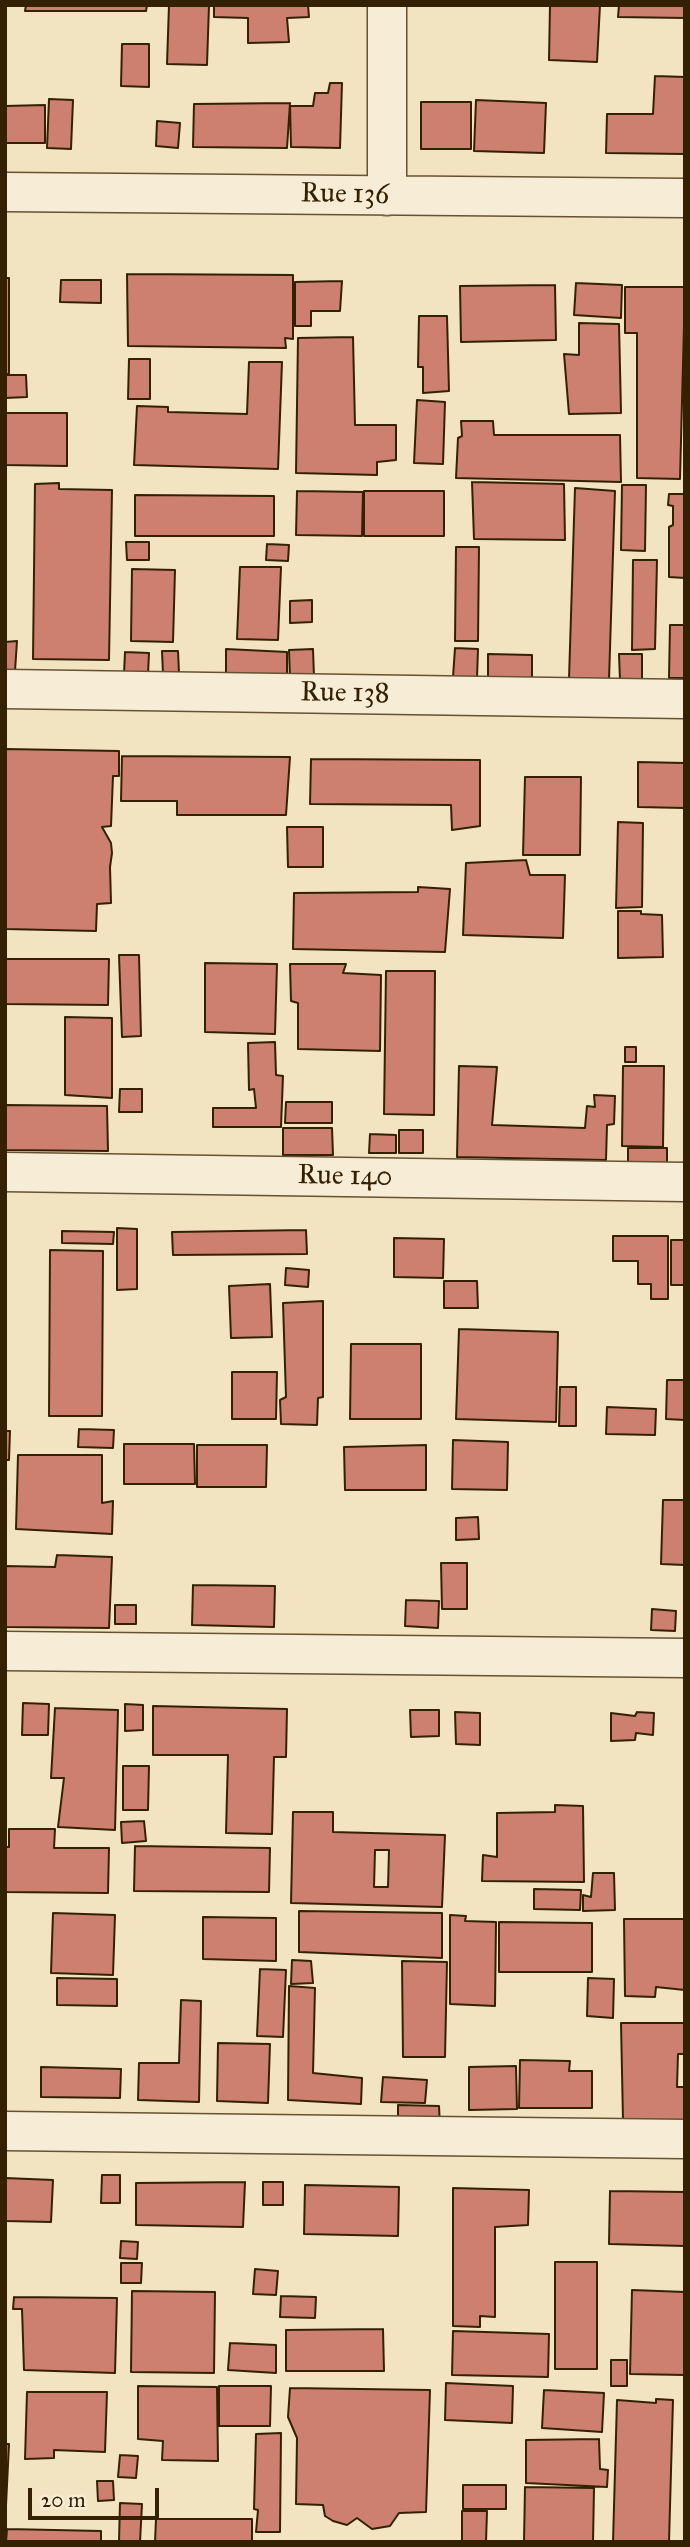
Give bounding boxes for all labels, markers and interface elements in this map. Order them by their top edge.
street label: Rue 136 [300,177,390,213]
street label: Rue 138 [300,676,390,712]
street label: Rue 140 [297,1159,393,1195]
scale bar [32,2474,163,2518]
text: 20 m [41,2487,86,2513]

